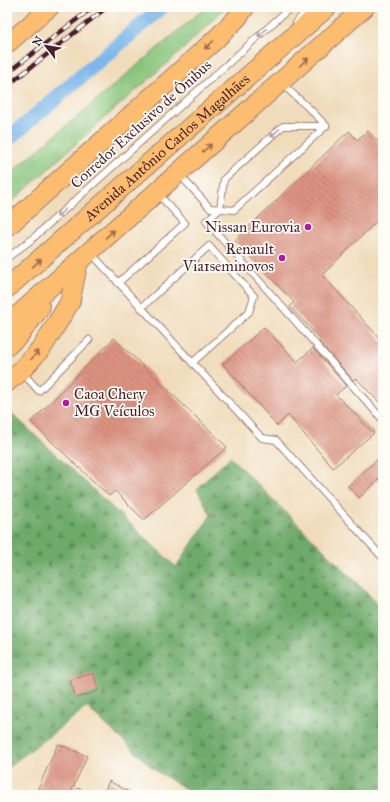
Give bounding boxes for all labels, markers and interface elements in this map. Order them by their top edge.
north arrow [26,26,66,66]
one-way arrow [257,28,267,38]
text: N [30,33,46,48]
one-way arrow [204,41,214,50]
street label: Corredor Exclusivo de Ônibus [67,56,215,192]
one-way arrow [299,57,309,67]
street label: Avenida Antônio Carlos Magalhães [80,70,254,226]
one-way arrow [270,128,280,138]
one-way arrow [202,144,212,153]
one-way arrow [56,209,66,218]
place label: Nissan Eurovia [205,218,301,236]
marker: Nissan Eurovia [303,222,313,232]
one-way arrow [104,230,115,239]
place label: Renault Via1seminovos [182,240,275,275]
marker: Renault Via1seminovos [277,253,287,263]
one-way arrow [32,259,42,268]
one-way arrow [30,350,40,360]
place label: Caoa Chery MG Veículos [74,385,155,420]
marker: Caoa Chery MG Veículos [61,398,71,408]

